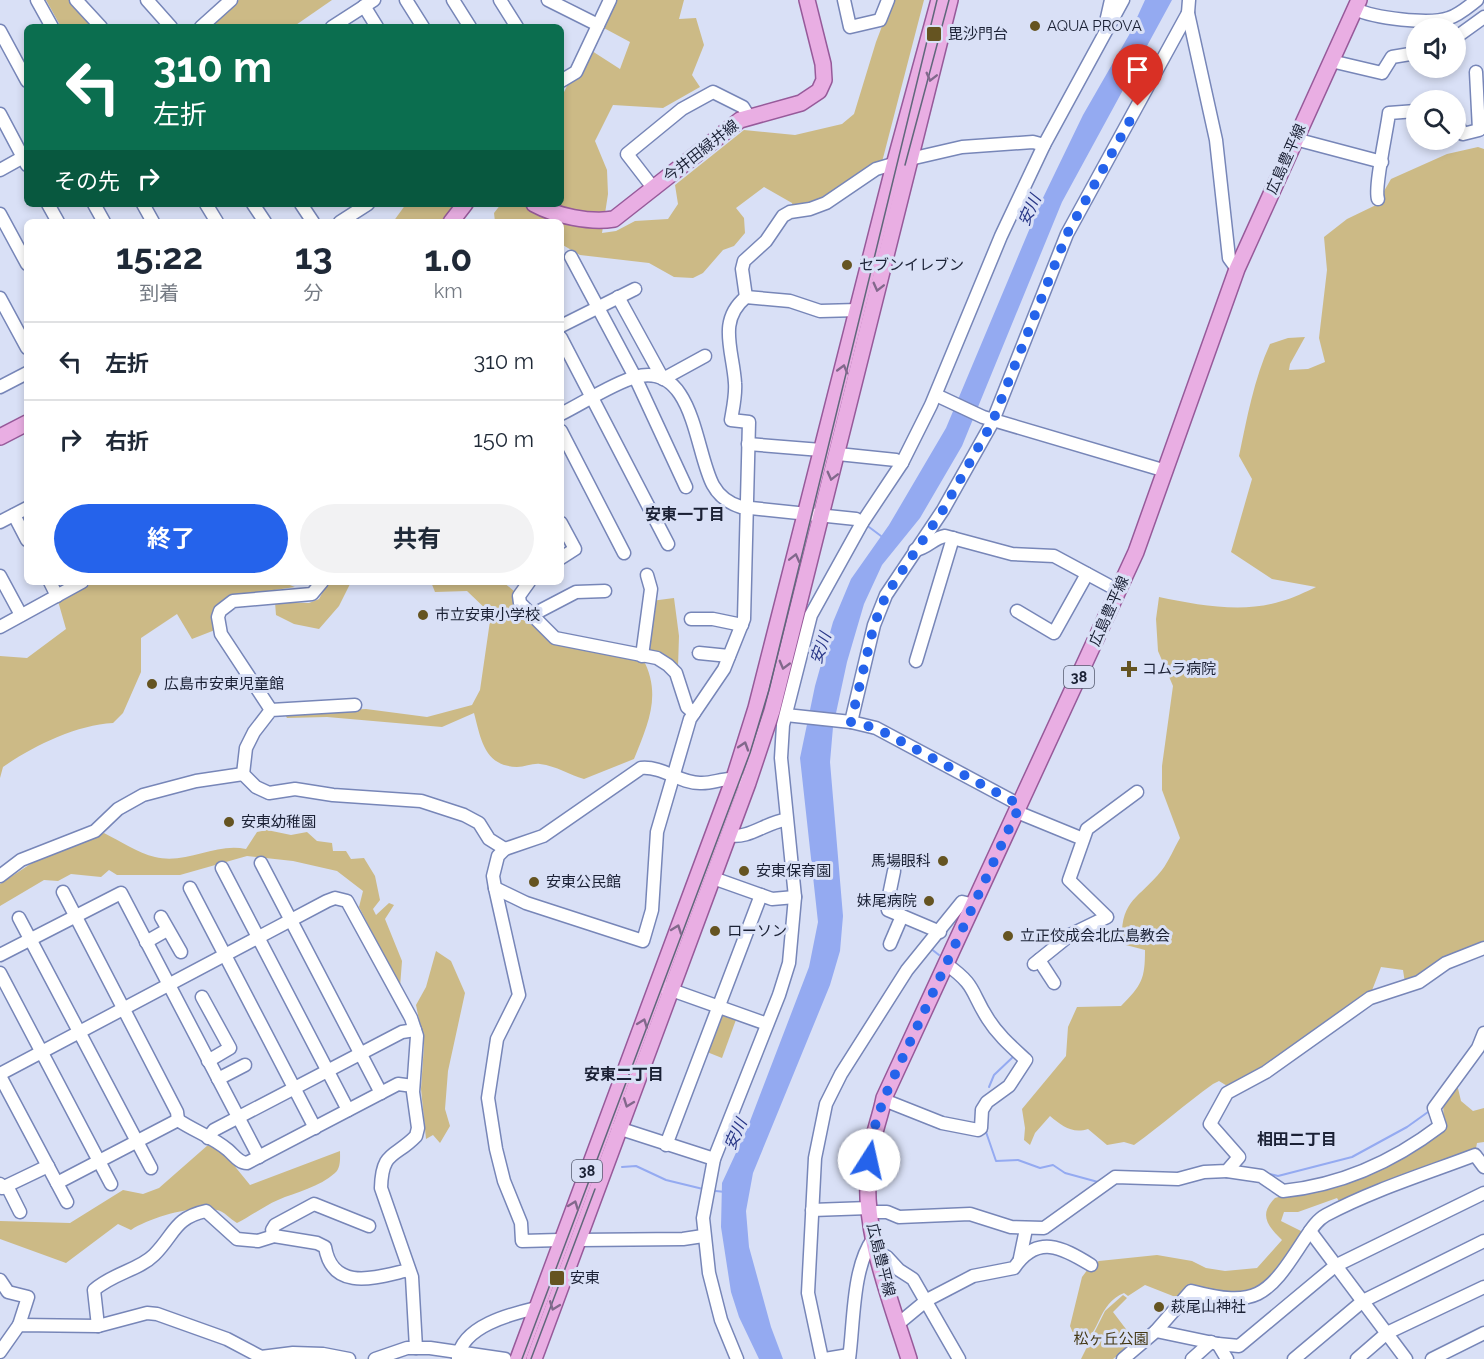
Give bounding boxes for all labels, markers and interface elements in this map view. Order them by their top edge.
place label: AQUA PROVA [1047,17,1142,35]
map controls [1406,18,1466,150]
button: sound [1406,18,1466,78]
marker: AQUA PROVA [1028,19,1042,33]
marker: 毘沙門台 [925,25,943,43]
place label: 毘沙門台 [948,25,1008,43]
text: 310 m [153,43,272,92]
pin [1112,44,1163,106]
icon: left [54,48,132,126]
icon: arrive [1121,53,1154,86]
one-way arrow [925,72,938,82]
button: search [1406,90,1466,150]
text: 左折 [153,99,207,130]
street label: 今井田緑井線 [660,116,742,186]
street label: 広島豊平線 [1263,121,1309,197]
icon: right [132,162,165,195]
text: その先 [54,168,120,194]
water label: 安川 [1014,190,1045,229]
text: 15:22 [116,235,203,277]
text: 13 [295,235,333,277]
text: 1.0 [424,237,472,279]
place label: セブンイレブン [859,256,964,274]
marker: セブンイレブン [840,258,854,272]
text: km [434,279,463,303]
text: 到着 [139,281,179,305]
text: 分 [304,281,324,305]
one-way arrow [873,281,886,291]
icon: left [54,345,87,378]
text: 310 m [474,348,534,374]
text: 左折 [105,350,149,376]
one-way arrow [835,364,848,374]
icon: right [54,423,87,456]
text: 150 m [473,426,534,452]
text: 右折 [105,428,149,454]
one-way arrow [827,470,839,481]
button: 終了 [54,504,288,573]
button: 共有 [300,504,534,573]
district label: 安東一丁目 [645,505,725,524]
one-way arrow [788,553,801,563]
street label: 広島豊平線 [1086,573,1132,649]
place label: 市立安東小学校 [435,606,540,624]
marker: 市立安東小学校 [416,608,430,622]
water label: 安川 [806,628,835,666]
one-way arrow [779,660,792,670]
marker: コムラ病院 [1120,660,1138,678]
place label: コムラ病院 [1142,660,1216,678]
road number: 38 [1064,666,1094,688]
place label: 広島市安東児童館 [164,675,284,693]
marker: 広島市安東児童館 [145,677,159,691]
one-way arrow [737,741,749,752]
place label: 安東幼稚園 [241,813,316,831]
marker: 安東幼稚園 [222,815,236,829]
place label: 馬場眼科 [871,852,931,870]
marker: 馬場眼科 [936,854,950,868]
place label: 安東保育園 [756,862,831,880]
marker: 安東保育園 [737,864,751,878]
place label: 安東公民館 [546,873,621,891]
marker: 安東公民館 [527,875,541,889]
place label: 妹尾病院 [857,892,917,910]
marker: 妹尾病院 [922,894,936,908]
place label: ローソン [727,922,787,940]
one-way arrow [670,924,683,935]
marker: ローソン [708,924,722,938]
place label: 立正佼成会北広島教会 [1020,927,1170,945]
marker: 立正佼成会北広島教会 [1001,929,1015,943]
one-way arrow [635,1018,648,1029]
district label: 安東二丁目 [584,1065,664,1084]
one-way arrow [623,1097,635,1108]
water label: 安川 [720,1114,751,1153]
position arrow [837,1128,901,1192]
district label: 相田二丁目 [1257,1130,1337,1149]
road number: 38 [572,1160,602,1182]
one-way arrow [567,1201,579,1212]
street label: 広島豊平線 [863,1221,899,1299]
marker: 安東 [548,1269,566,1287]
place label: 安東 [570,1269,600,1287]
place label: 萩尾山神社 [1171,1298,1246,1316]
one-way arrow [549,1300,561,1311]
marker: 萩尾山神社 [1152,1300,1166,1314]
park label: 松ヶ丘公園 [1073,1330,1149,1348]

